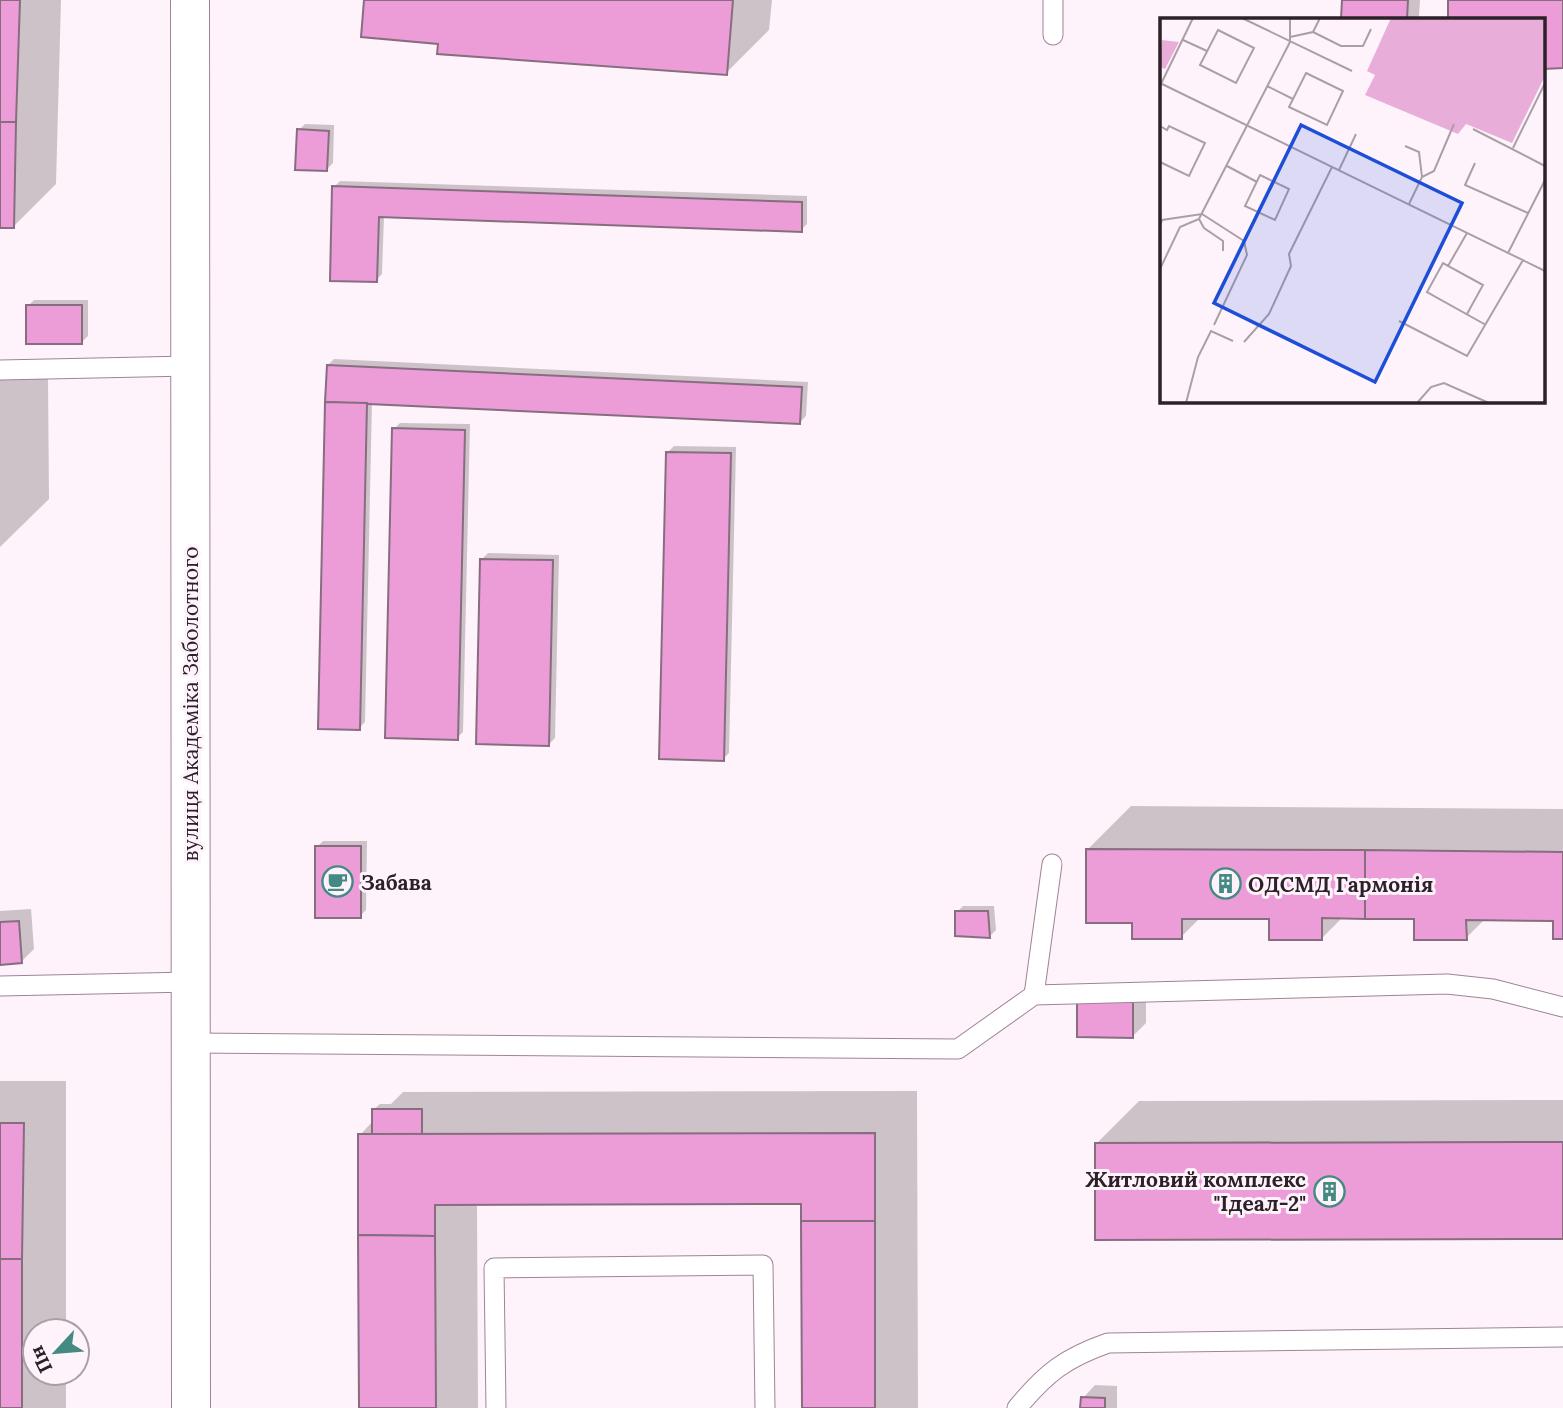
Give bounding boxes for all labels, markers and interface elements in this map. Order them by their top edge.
inset map [1160,18,1546,402]
street label: вулиця Академіка Заболотного [177,547,204,861]
cafe icon: Забава [321,865,355,899]
building icon: ОДСМД Гармонія [1208,867,1242,901]
place label: Забава [361,869,432,896]
place label: ОДСМД Гармонія [1248,871,1433,898]
place label: Житловий комплекс "Ідеал-2" [1085,1166,1306,1217]
building icon: Житловий комплекс "Ідеал-2" [1312,1174,1346,1208]
north arrow [21,1317,91,1387]
text: Пн [24,1342,58,1377]

